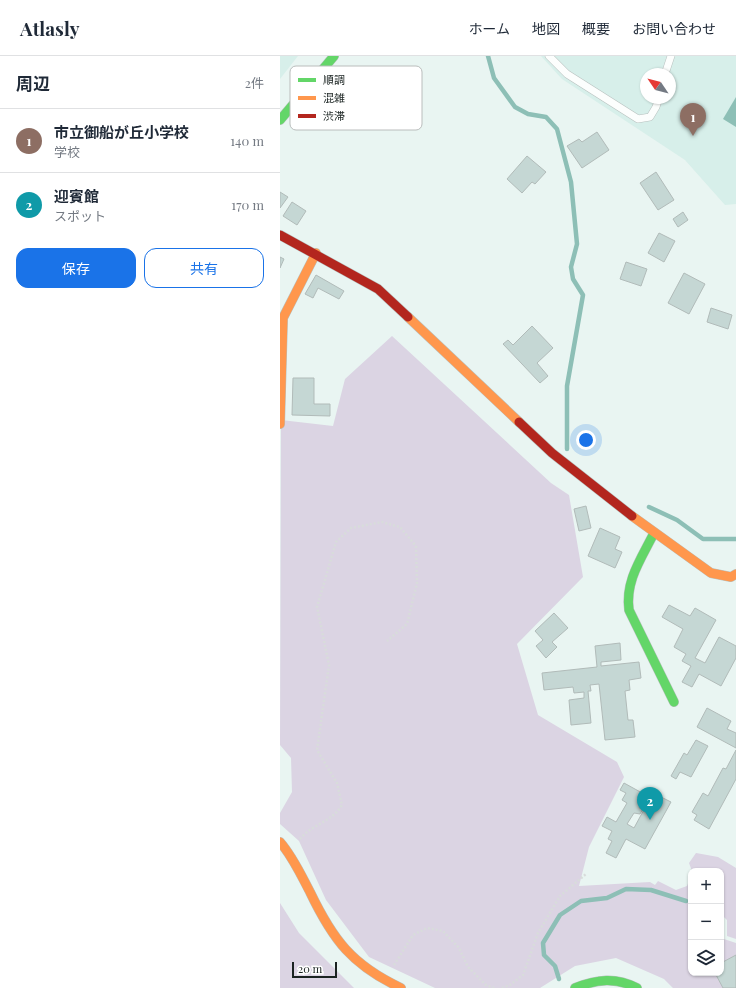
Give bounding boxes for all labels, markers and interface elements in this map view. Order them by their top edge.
text: Atlasly [20,15,80,41]
text: ホーム [468,19,510,38]
text: 地図 [532,19,560,38]
text: 概要 [582,19,610,38]
text: お問い合わせ [632,19,716,38]
legend [290,66,422,130]
north arrow [640,68,676,104]
text: 周辺 [16,72,50,94]
text: 順調 [323,72,345,87]
text: 2件 [245,74,264,91]
text: 混雑 [323,90,345,105]
pin: 1 [680,103,706,136]
text: 渋滞 [323,108,345,123]
text: 市立御船が丘小学校 [54,122,189,142]
text: 1 [27,132,31,149]
text: 140 m [230,132,264,149]
text: 学校 [54,143,80,160]
text: 迎賓館 [54,186,99,206]
text: 2 [26,196,32,213]
text: 170 m [231,196,264,213]
text: スポット [54,207,106,224]
button: 保存 [16,248,136,288]
button: 共有 [144,248,264,288]
your location [576,430,596,450]
pin: 2 [637,787,663,820]
map controls [688,868,724,976]
button: + [688,868,724,904]
button: − [688,904,724,940]
button: layers [688,940,724,976]
scale bar [292,960,337,979]
text: 20 m [298,961,322,976]

